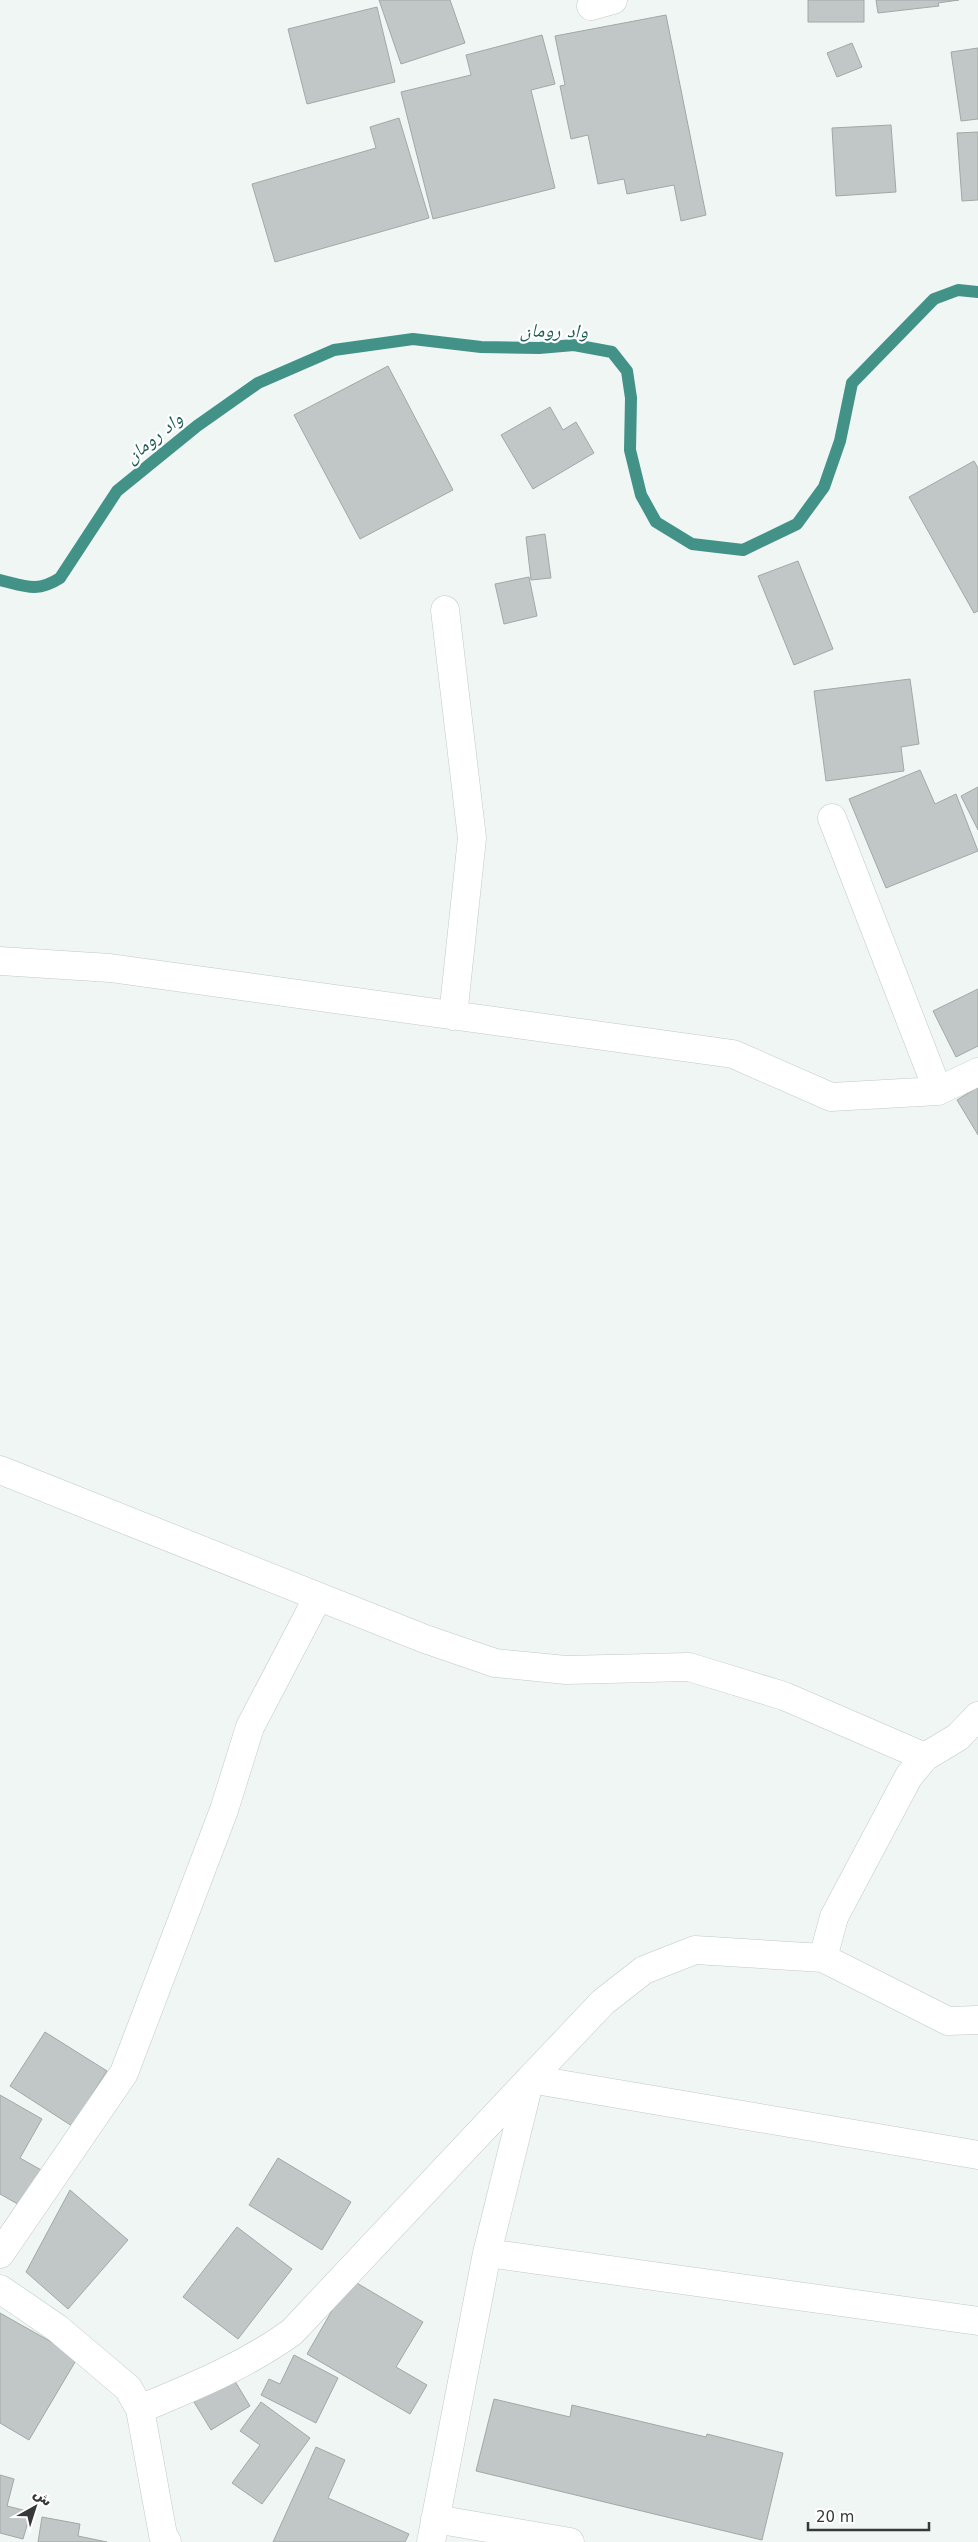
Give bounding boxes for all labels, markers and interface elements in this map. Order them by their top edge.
water label: واد رومان [520,318,588,343]
water label: واد رومان [120,407,187,468]
north arrow [10,2482,60,2532]
text: ش [31,2485,56,2509]
scale bar [808,2500,929,2532]
text: 20 m [816,2508,854,2526]

